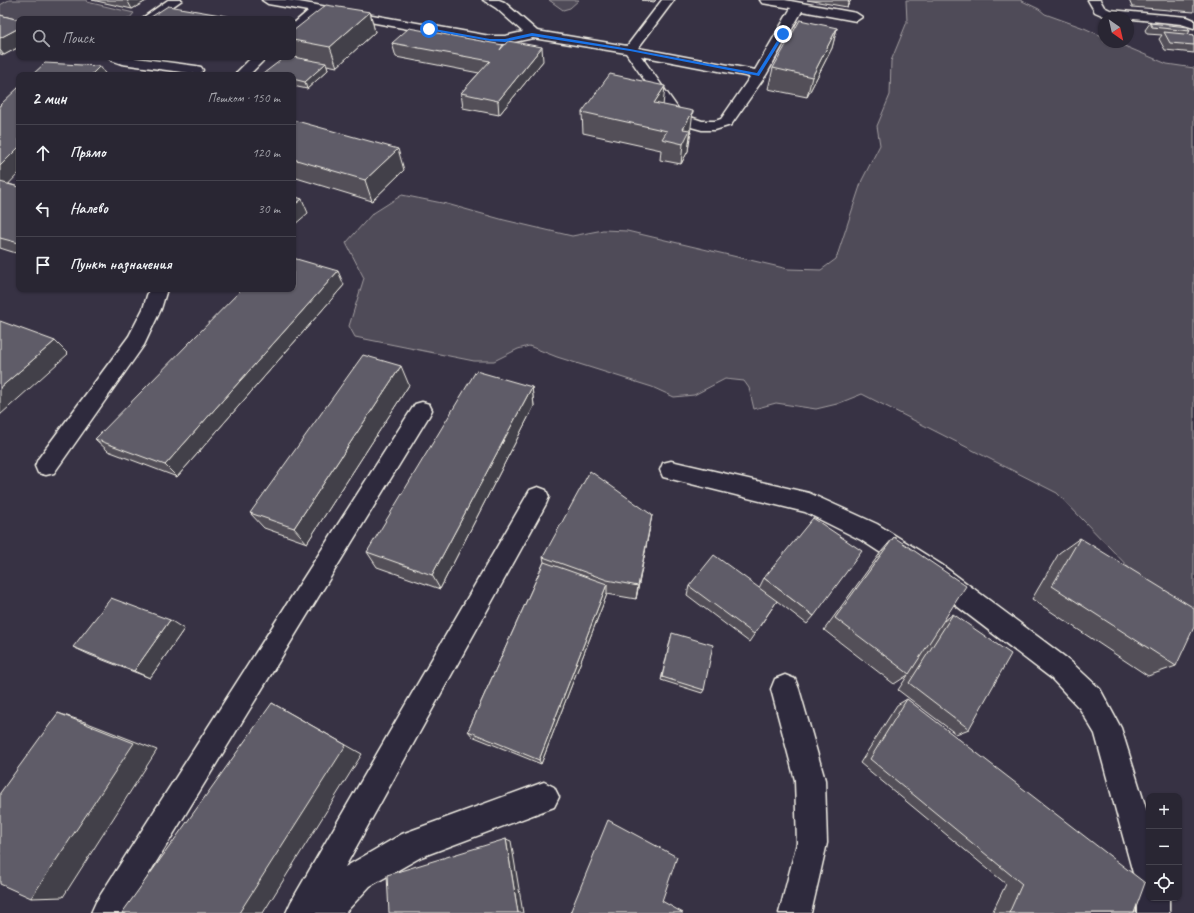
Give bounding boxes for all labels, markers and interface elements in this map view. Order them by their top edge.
north arrow [1098,12,1134,48]
search box [16,16,296,60]
route start [420,20,438,38]
route end [774,25,792,43]
icon: search [30,27,52,49]
text: Поиск [62,29,94,48]
text: 2 мин [32,88,67,109]
text: Пешком · 150 m [207,90,280,106]
icon: ahead [32,142,54,164]
text: Прямо [70,143,106,162]
text: 120 m [252,145,280,161]
icon: left [32,198,54,220]
text: Налево [70,199,108,218]
text: 30 m [258,201,280,217]
icon: arrive [32,254,54,276]
text: Пункт назначения [70,255,172,274]
map controls [1146,793,1182,901]
button: + [1146,793,1182,829]
button: − [1146,829,1182,865]
button: locate [1146,865,1182,901]

